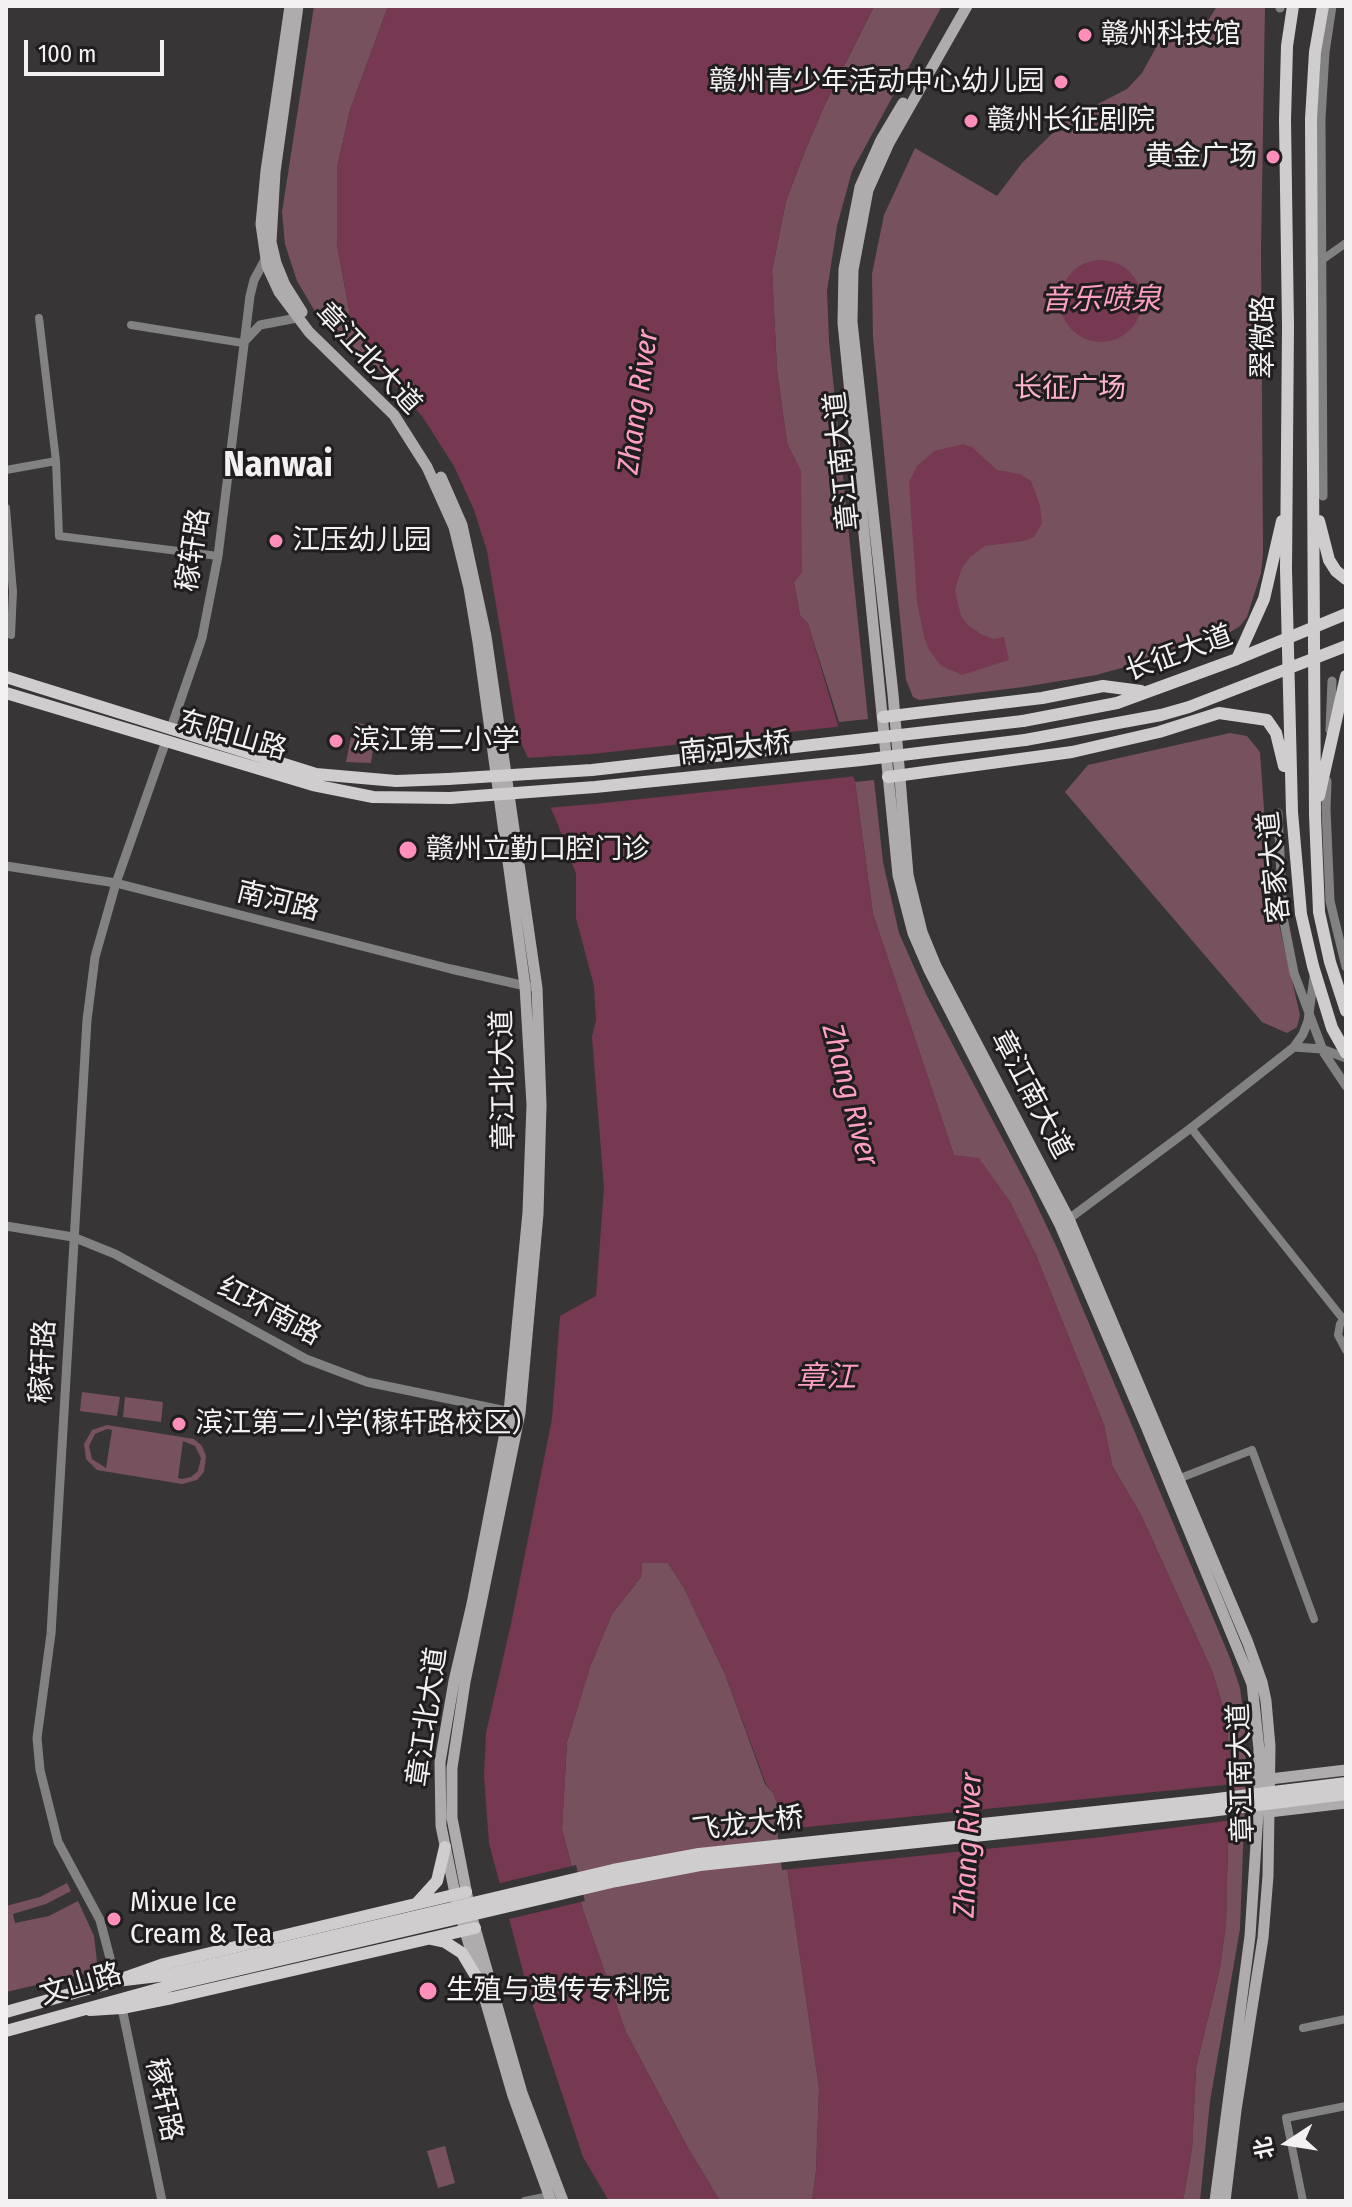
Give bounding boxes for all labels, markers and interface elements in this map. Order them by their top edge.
place label: 赣州科技馆 [1101,18,1241,52]
scale bar [28,24,168,74]
marker: 赣州科技馆 [1076,26,1094,44]
text: 100 m [38,40,96,68]
place label: 赣州青少年活动中心幼儿园 [709,65,1045,99]
marker: 赣州青少年活动中心幼儿园 [1052,73,1070,91]
place label: 赣州长征剧院 [987,104,1155,138]
marker: 赣州长征剧院 [962,112,980,130]
place label: 黄金广场 [1145,140,1257,174]
marker: 黄金广场 [1264,148,1282,166]
water label: 音乐喷泉 [1041,283,1161,319]
street label: 翠微路 [1247,295,1281,379]
street label: 章江北大道 [308,296,428,422]
water label: Zhang River [611,328,667,476]
park label: 长征广场 [1014,372,1126,406]
street label: 章江南大道 [819,390,867,532]
district label: Nanwai [223,444,333,488]
street label: 稼轩路 [171,506,217,594]
place label: 江压幼儿园 [292,524,432,558]
marker: 江压幼儿园 [267,532,285,550]
street label: 长征大道 [1121,619,1237,689]
street label: 东阳山路 [174,704,290,768]
place label: 滨江第二小学 [352,724,520,758]
street label: 南河大桥 [678,726,792,772]
marker: 滨江第二小学 [327,732,345,750]
street label: 客家大道 [1252,810,1298,924]
place label: 赣州立勤口腔门诊 [426,833,650,867]
marker: 赣州立勤口腔门诊 [397,839,419,861]
street label: 南河路 [233,876,323,928]
street label: 章江北大道 [486,1010,522,1150]
water label: Zhang River [813,1020,885,1170]
street label: 章江南大道 [983,1025,1079,1165]
street label: 红环南路 [212,1271,326,1353]
street label: 稼轩路 [25,1319,63,1405]
water label: 章江 [796,1361,856,1397]
place label: 滨江第二小学(稼轩路校区） [195,1407,539,1441]
marker: 滨江第二小学(稼轩路校区） [170,1415,188,1433]
street label: 章江北大道 [402,1645,454,1789]
street label: 章江南大道 [1223,1702,1261,1844]
water label: Zhang River [947,1772,991,1918]
street label: 飞龙大桥 [690,1802,806,1848]
place label: Mixue Ice Cream & Tea [130,1886,272,1952]
marker: Mixue Ice Cream & Tea [105,1910,123,1928]
street label: 文山路 [36,1957,126,2013]
place label: 生殖与遗传专科院 [446,1974,670,2008]
marker: 生殖与遗传专科院 [417,1980,439,2002]
street label: 稼轩路 [138,2055,188,2145]
north arrow [1248,2103,1328,2183]
text: 北 [1249,2135,1280,2162]

